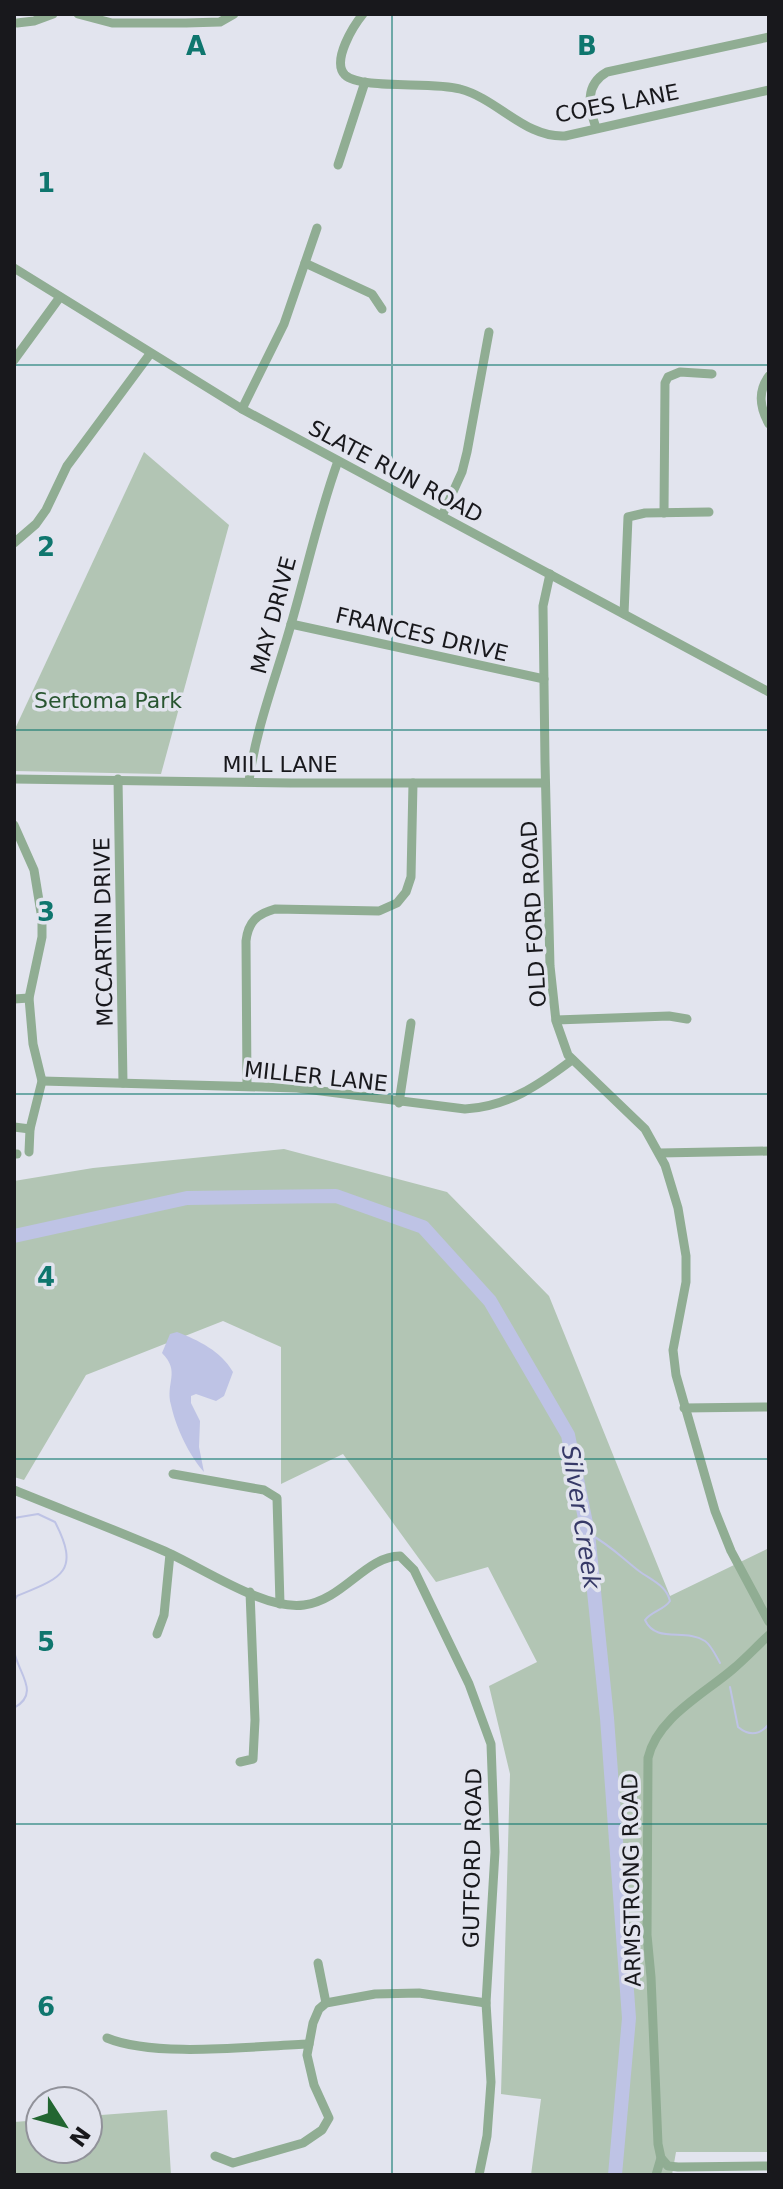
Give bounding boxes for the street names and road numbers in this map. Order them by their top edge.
street label: COES LANE [553,79,681,128]
street label: SLATE RUN ROAD [304,415,487,528]
street label: MAY DRIVE [246,554,301,677]
street label: FRANCES DRIVE [333,602,511,667]
street label: MILL LANE [222,752,338,777]
street label: OLD FORD ROAD [516,820,551,1008]
street label: MCCARTIN DRIVE [89,837,118,1027]
street label: MILLER LANE [243,1057,389,1096]
street label: GUTFORD ROAD [458,1768,487,1948]
street label: ARMSTRONG ROAD [617,1773,646,1987]

